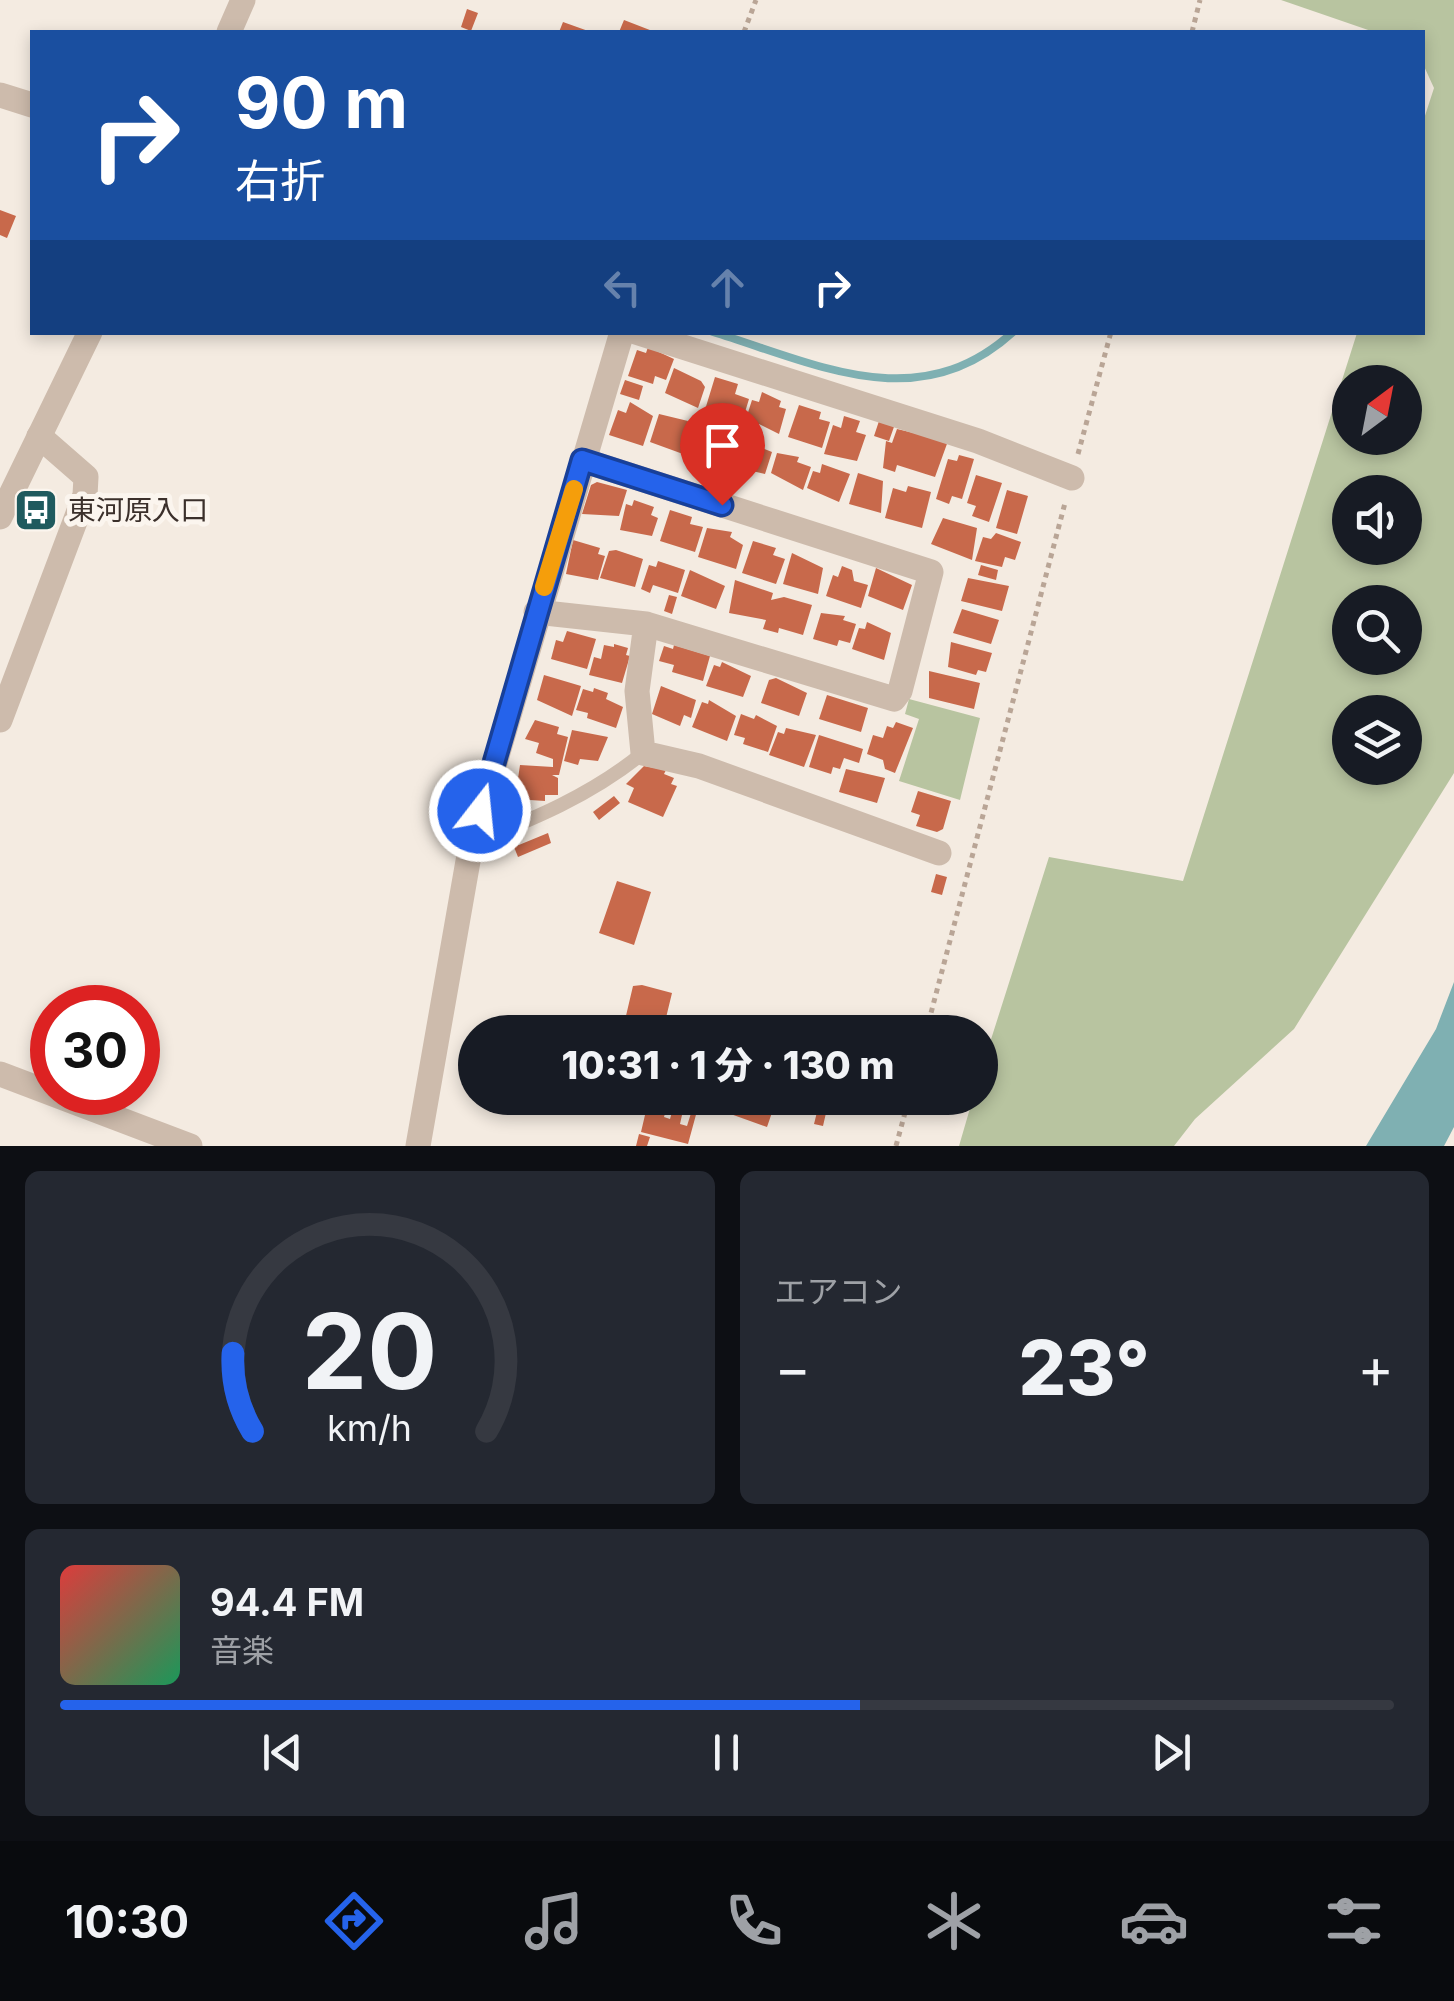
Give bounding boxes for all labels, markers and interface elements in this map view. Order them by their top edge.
text: 90 m [235,60,408,145]
icon: right [70,70,200,200]
text: 右折 [235,153,325,208]
icon: left [595,260,650,315]
icon: ahead [700,260,755,315]
icon: right [805,260,860,315]
north arrow [1332,365,1422,455]
map controls [1332,365,1422,785]
pin [680,403,765,506]
icon: arrive [695,418,750,473]
button: sound [1332,475,1422,565]
bus stop icon: 東河原入口 [13,487,59,533]
place label: 東河原入口 [68,493,208,527]
button: search [1332,585,1422,675]
button: layers [1332,695,1422,785]
position arrow [428,759,532,863]
speed limit sign: 30 [30,985,160,1115]
text: 10:31 · 1 分 · 130 m [562,1042,894,1088]
text: エアコン [775,1272,903,1311]
text: 20 [302,1288,438,1414]
text: 23° [1019,1322,1150,1413]
text: − [775,1335,811,1401]
text: + [1358,1335,1394,1401]
text: km/h [327,1406,412,1450]
text: 94.4 FM [210,1579,364,1625]
text: 音楽 [210,1631,274,1670]
icon: previous [255,1725,310,1780]
icon: pause [699,1725,754,1780]
icon: next [1144,1725,1199,1780]
icon: directions [319,1886,389,1956]
icon: music [519,1886,589,1956]
icon: phone [719,1886,789,1956]
icon: climate [919,1886,989,1956]
icon: car [1119,1886,1189,1956]
icon: filters [1319,1886,1389,1956]
text: 10:30 [65,1894,189,1949]

